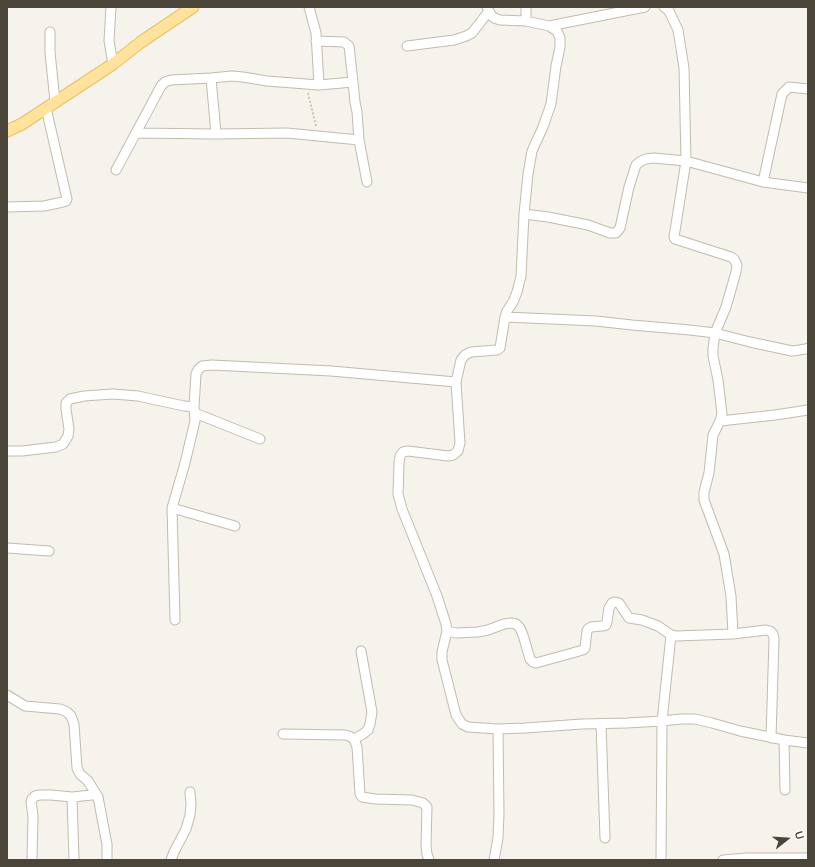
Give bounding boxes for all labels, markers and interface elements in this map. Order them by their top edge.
north arrow [767,819,807,859]
text: U [791,829,807,841]

